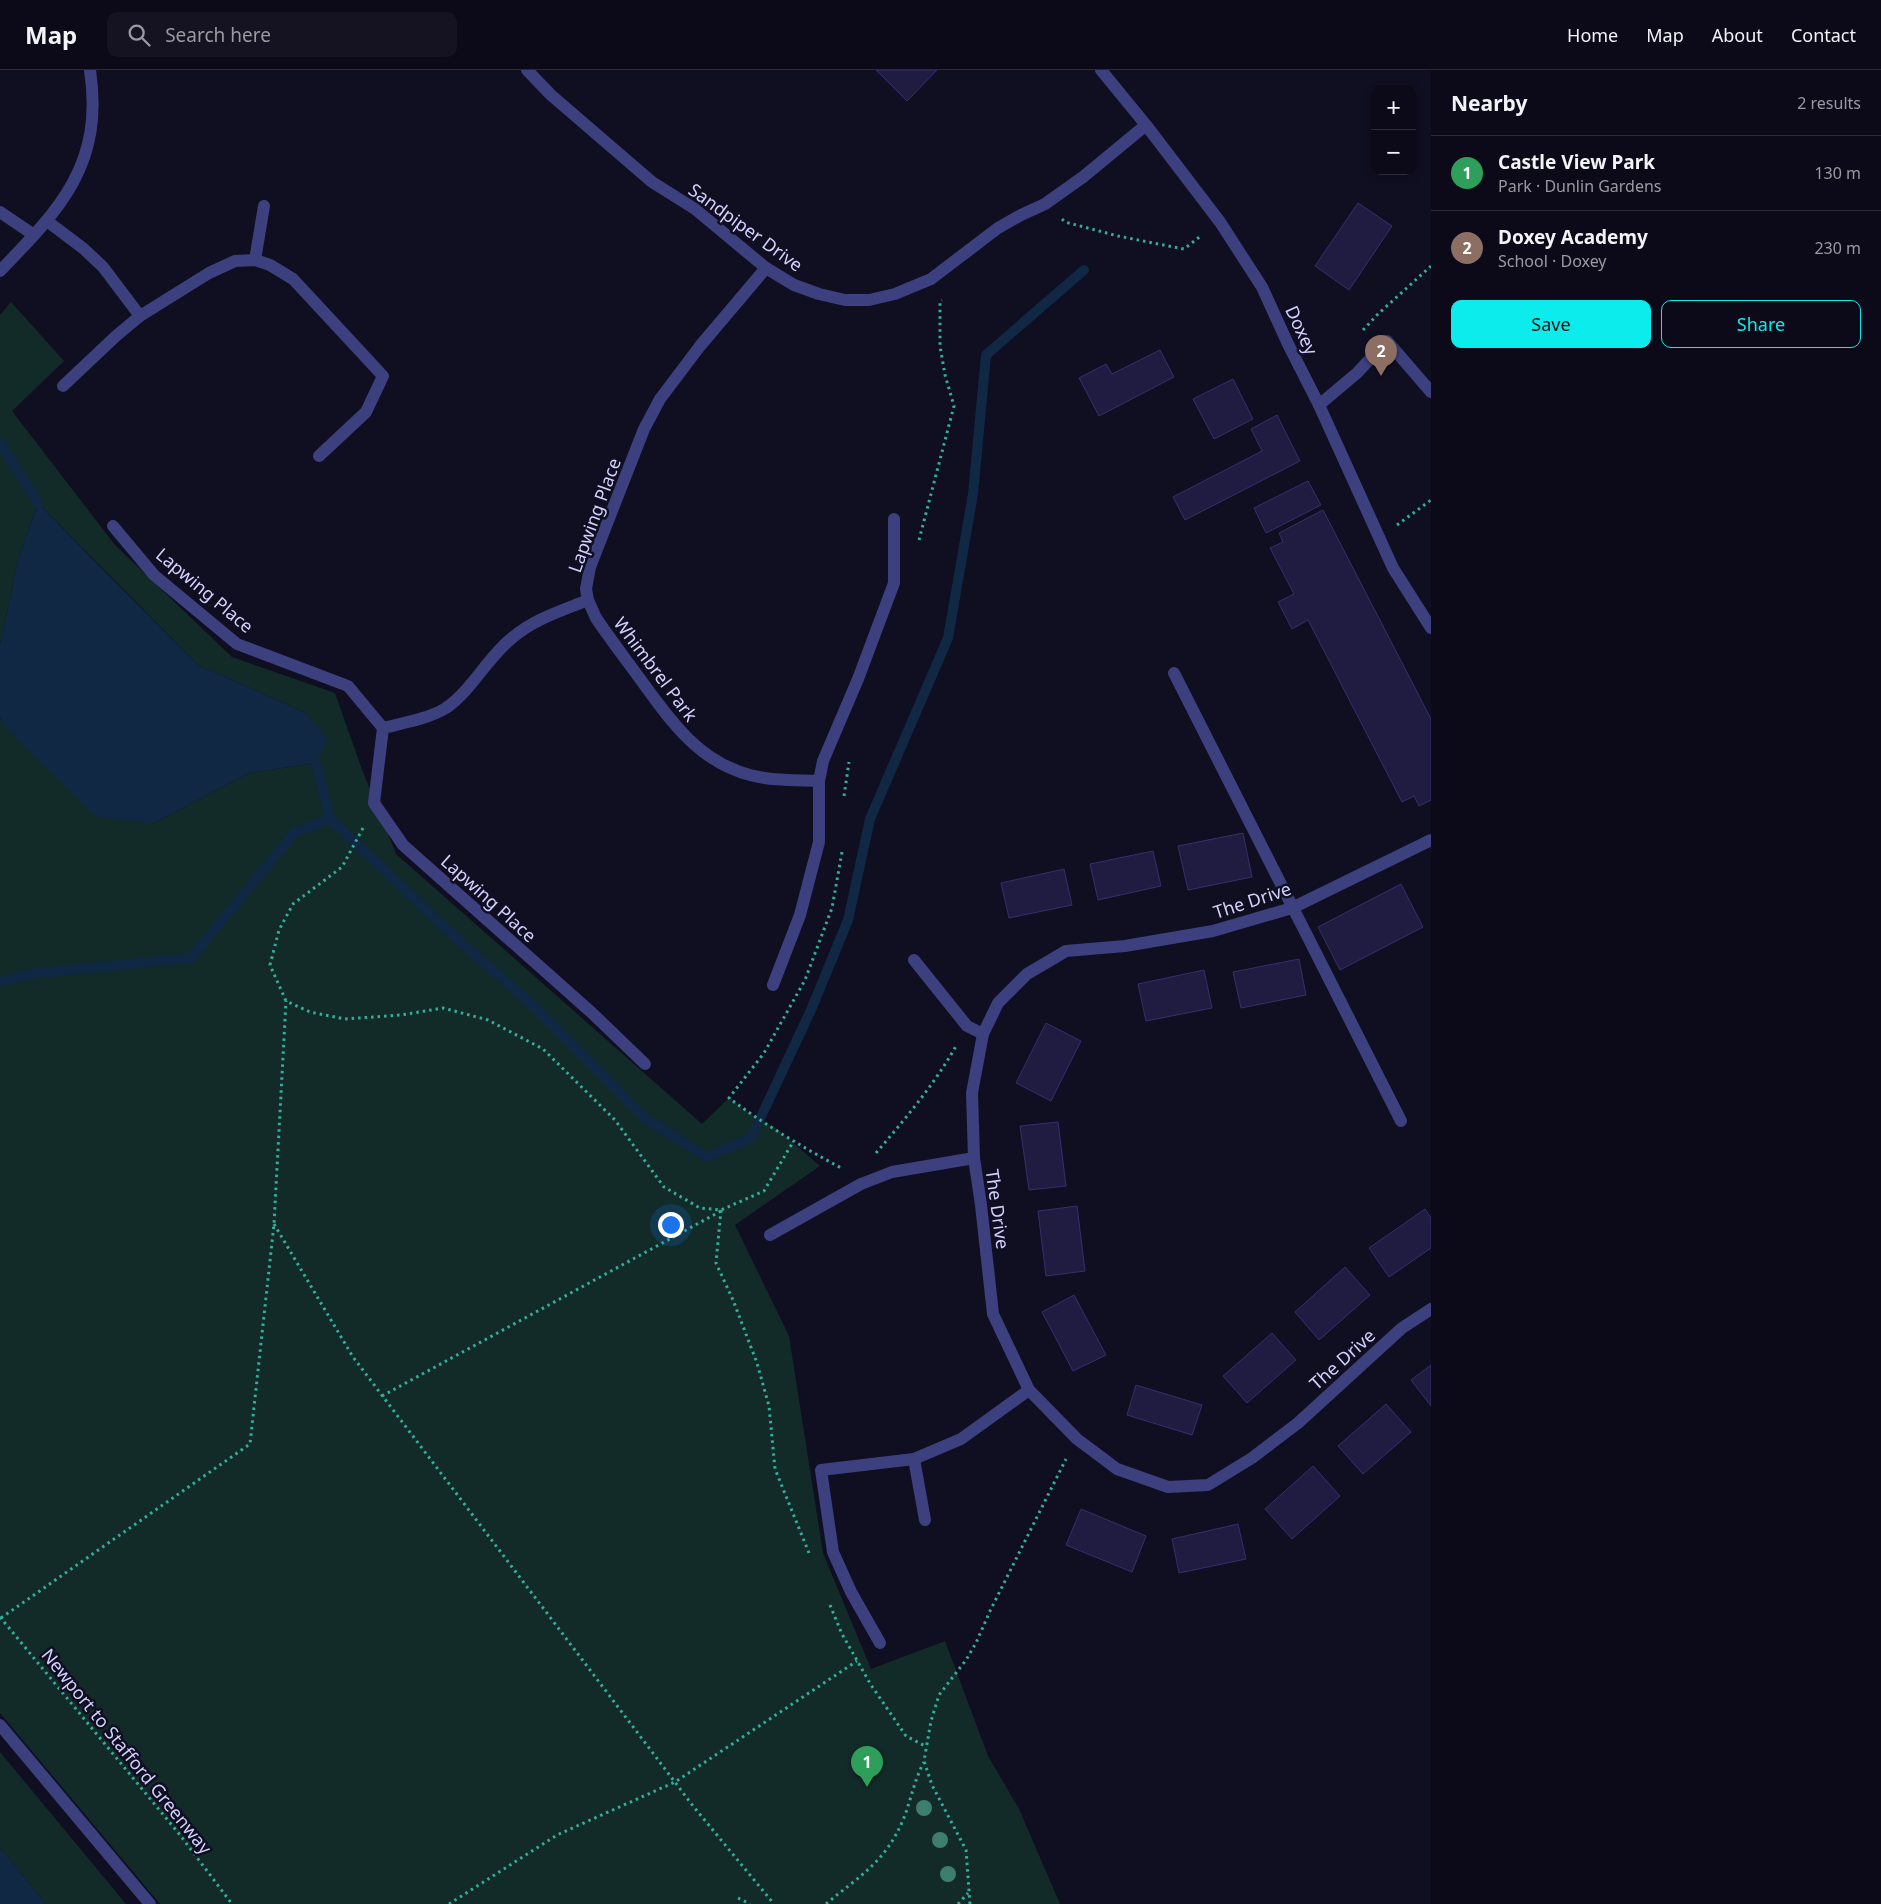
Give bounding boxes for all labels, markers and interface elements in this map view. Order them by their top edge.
search box [107,12,457,57]
text: Map [25,18,77,51]
icon: search [125,21,153,49]
text: Search here [165,22,271,48]
text: Home [1567,23,1618,47]
text: Map [1646,23,1684,47]
text: About [1712,23,1763,47]
text: Contact [1791,23,1856,47]
map controls [1371,85,1416,175]
button: + [1371,85,1416,130]
text: Nearby [1451,89,1527,117]
text: 2 results [1797,92,1861,114]
button: − [1371,130,1416,175]
text: Castle View Park [1498,149,1655,175]
text: 1 [1462,162,1472,184]
text: 130 m [1814,162,1861,184]
text: Park · Dunlin Gardens [1498,175,1662,197]
street label: Sandpiper Drive [684,177,808,277]
text: Doxey Academy [1498,224,1648,250]
text: 2 [1462,237,1472,259]
text: 230 m [1814,237,1861,259]
text: School · Doxey [1498,250,1607,272]
button: Save [1451,300,1651,348]
button: Share [1661,300,1861,348]
street label: Doxey [1280,301,1324,359]
pin: 2 [1365,335,1397,376]
street label: Lapwing Place [562,454,626,576]
street label: Lapwing Place [151,542,259,638]
street label: Whimbrel Park [609,612,703,726]
street label: Lapwing Place [436,849,542,947]
street label: The Drive [1210,876,1294,924]
street label: The Drive [981,1167,1015,1251]
your location [658,1212,684,1238]
street label: The Drive [1304,1323,1380,1395]
street label: Newport to Stafford Greenway [37,1643,218,1859]
pin: 1 [851,1746,883,1787]

